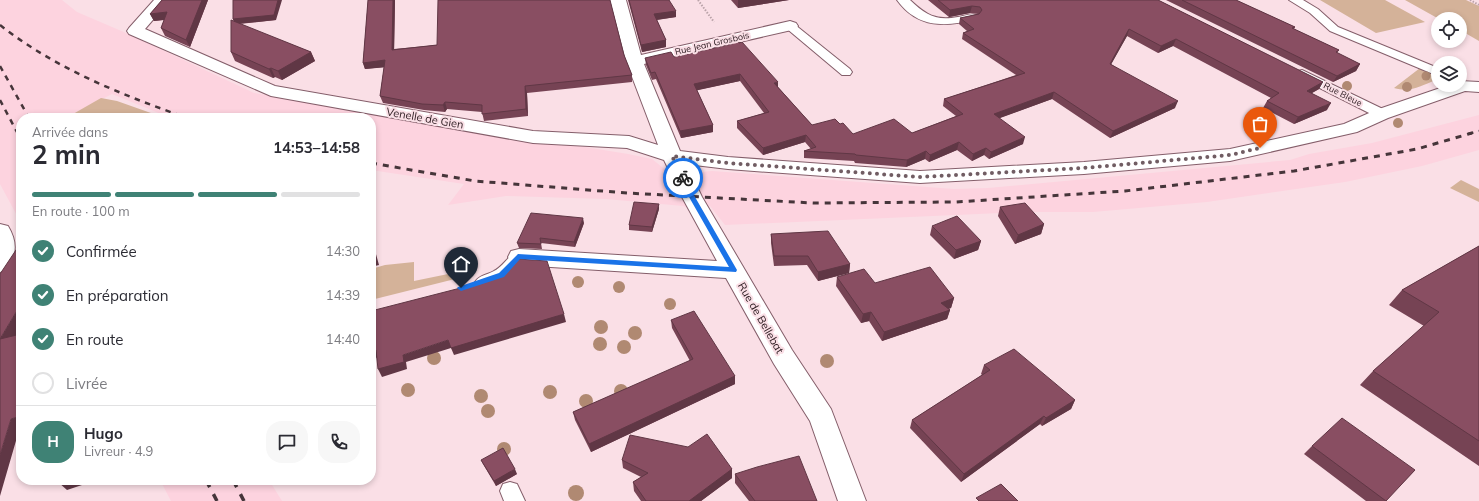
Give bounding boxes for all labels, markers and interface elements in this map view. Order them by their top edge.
map controls [1431,12,1467,92]
button: locate [1431,12,1467,48]
street label: Rue Jean Grosbois [674,29,750,57]
button: layers [1431,56,1467,92]
street label: Rue Bleue [1322,80,1364,108]
street label: Venelle de Gien [385,104,465,132]
pin [1243,107,1277,148]
icon: bag [1249,113,1271,135]
text: Arrivée dans [32,124,108,140]
text: 2 min [32,138,101,171]
text: 14:53–14:58 [273,138,360,157]
courier [663,158,703,198]
icon: bike [672,167,694,189]
text: En route · 100 m [32,203,130,219]
icon: check [32,240,54,262]
text: Confirmée [66,242,137,261]
text: 14:30 [326,243,360,259]
pin [444,247,478,288]
icon: home [450,253,472,275]
street label: Rue de Bellebat [735,280,787,356]
icon: check [32,284,54,306]
text: En préparation [66,286,169,305]
text: 14:39 [326,287,360,303]
icon: check [32,328,54,350]
text: En route [66,330,123,349]
text: 14:40 [326,331,360,347]
text: Livrée [66,374,107,393]
button: chat [266,421,308,463]
button: phone [318,421,360,463]
text: Hugo [84,424,123,443]
text: H [47,432,59,451]
text: Livreur · 4.9 [84,443,153,459]

